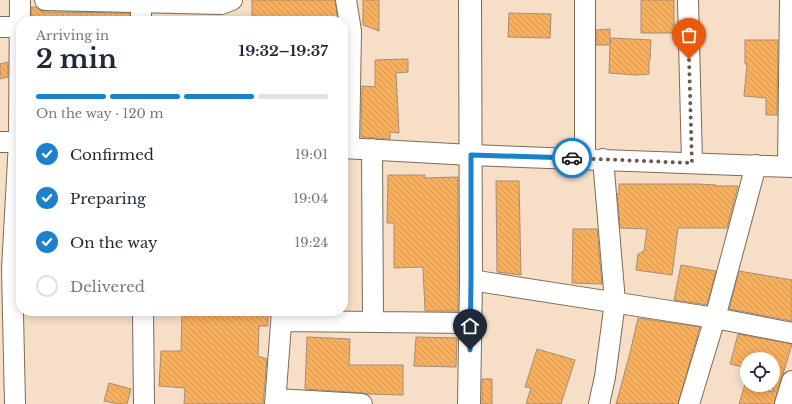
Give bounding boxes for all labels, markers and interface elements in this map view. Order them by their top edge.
pin [672,18,706,59]
icon: bag [678,24,700,46]
text: Arriving in [36,27,109,44]
text: 19:32–19:37 [239,41,328,60]
text: 2 min [36,43,117,75]
text: On the way · 120 m [36,105,163,122]
courier [552,138,592,178]
icon: check [36,143,58,165]
text: Confirmed [70,145,154,164]
text: 19:01 [295,146,328,163]
icon: car [561,147,583,169]
icon: check [36,187,58,209]
text: Preparing [70,189,146,208]
text: 19:04 [293,190,328,207]
icon: check [36,231,58,253]
text: On the way [70,233,158,252]
text: 19:24 [295,234,328,251]
text: Delivered [70,277,145,296]
pin [453,309,487,350]
icon: home [459,315,481,337]
map controls [740,352,780,392]
button: locate [740,352,780,392]

